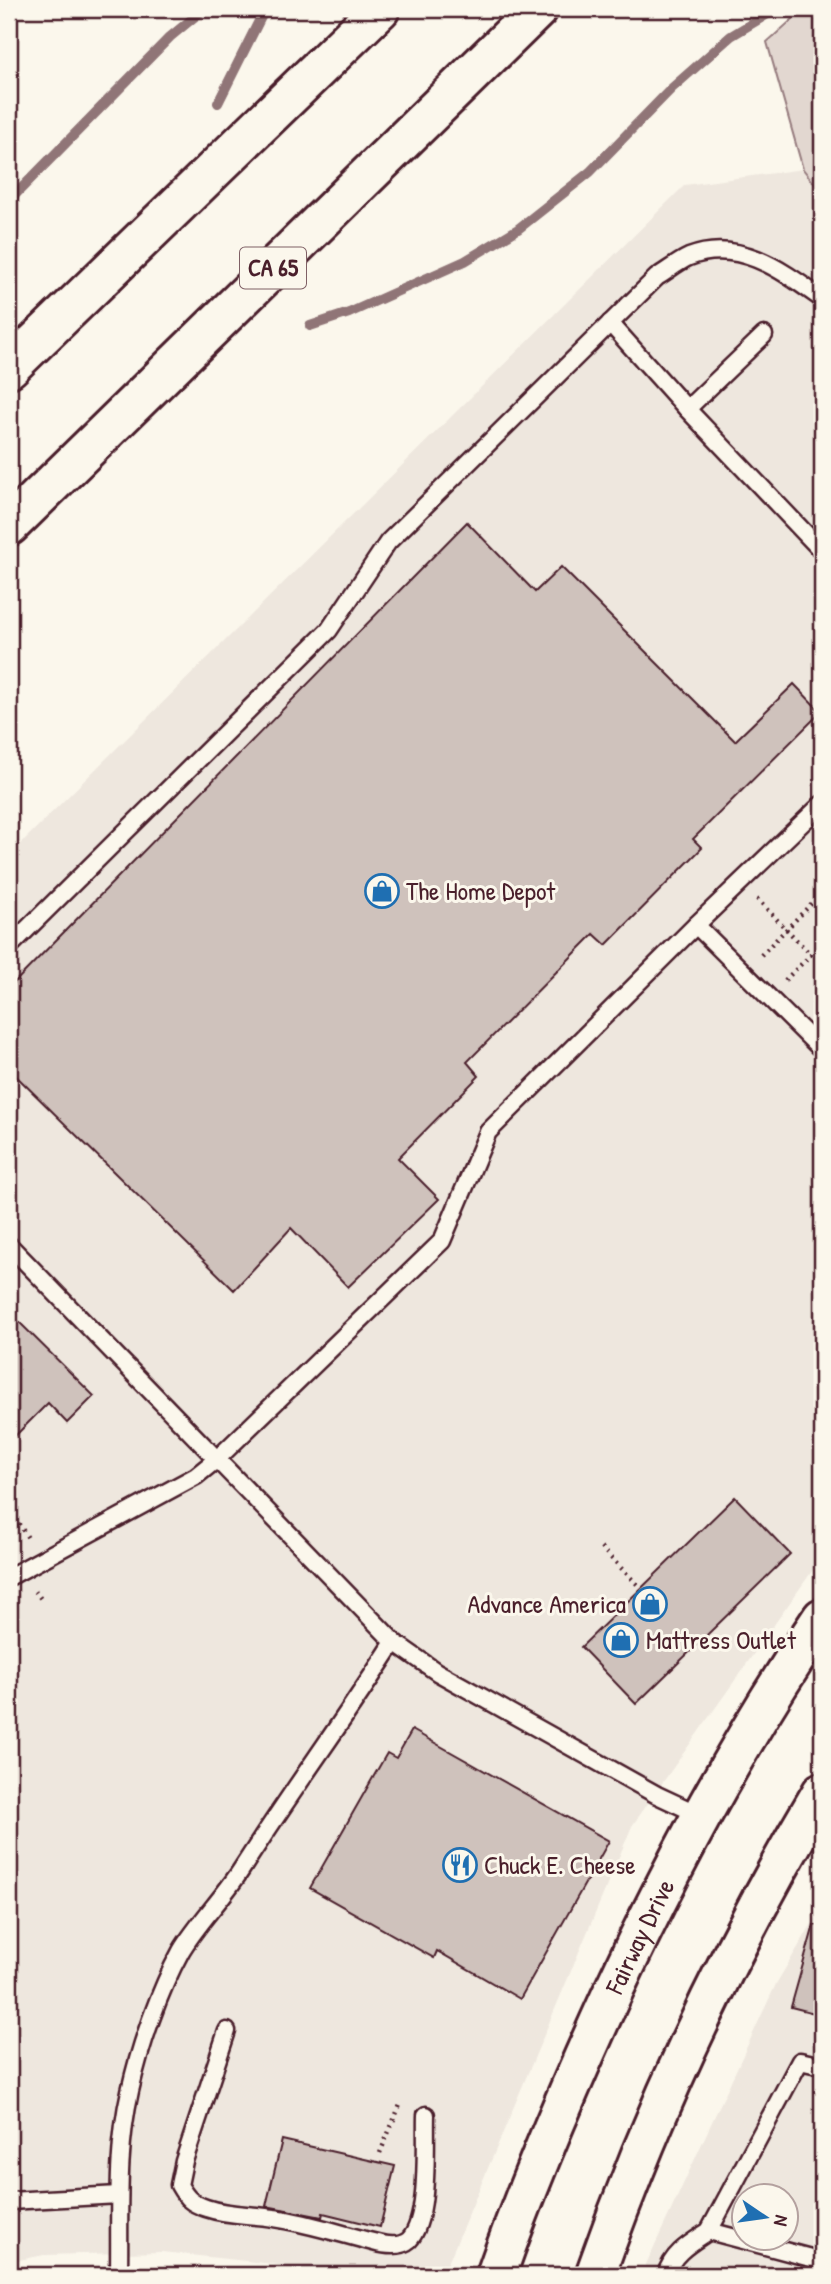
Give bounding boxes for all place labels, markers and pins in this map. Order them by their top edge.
shop icon: The Home Depot [363,872,401,910]
place label: The Home Depot [406,873,556,908]
shop icon: Advance America [631,1585,669,1623]
place label: Advance America [468,1586,626,1621]
shop icon: Mattress Outlet [602,1621,640,1659]
place label: Mattress Outlet [646,1622,797,1657]
restaurant icon: Chuck E. Cheese [441,1846,479,1884]
place label: Chuck E. Cheese [484,1847,636,1882]

